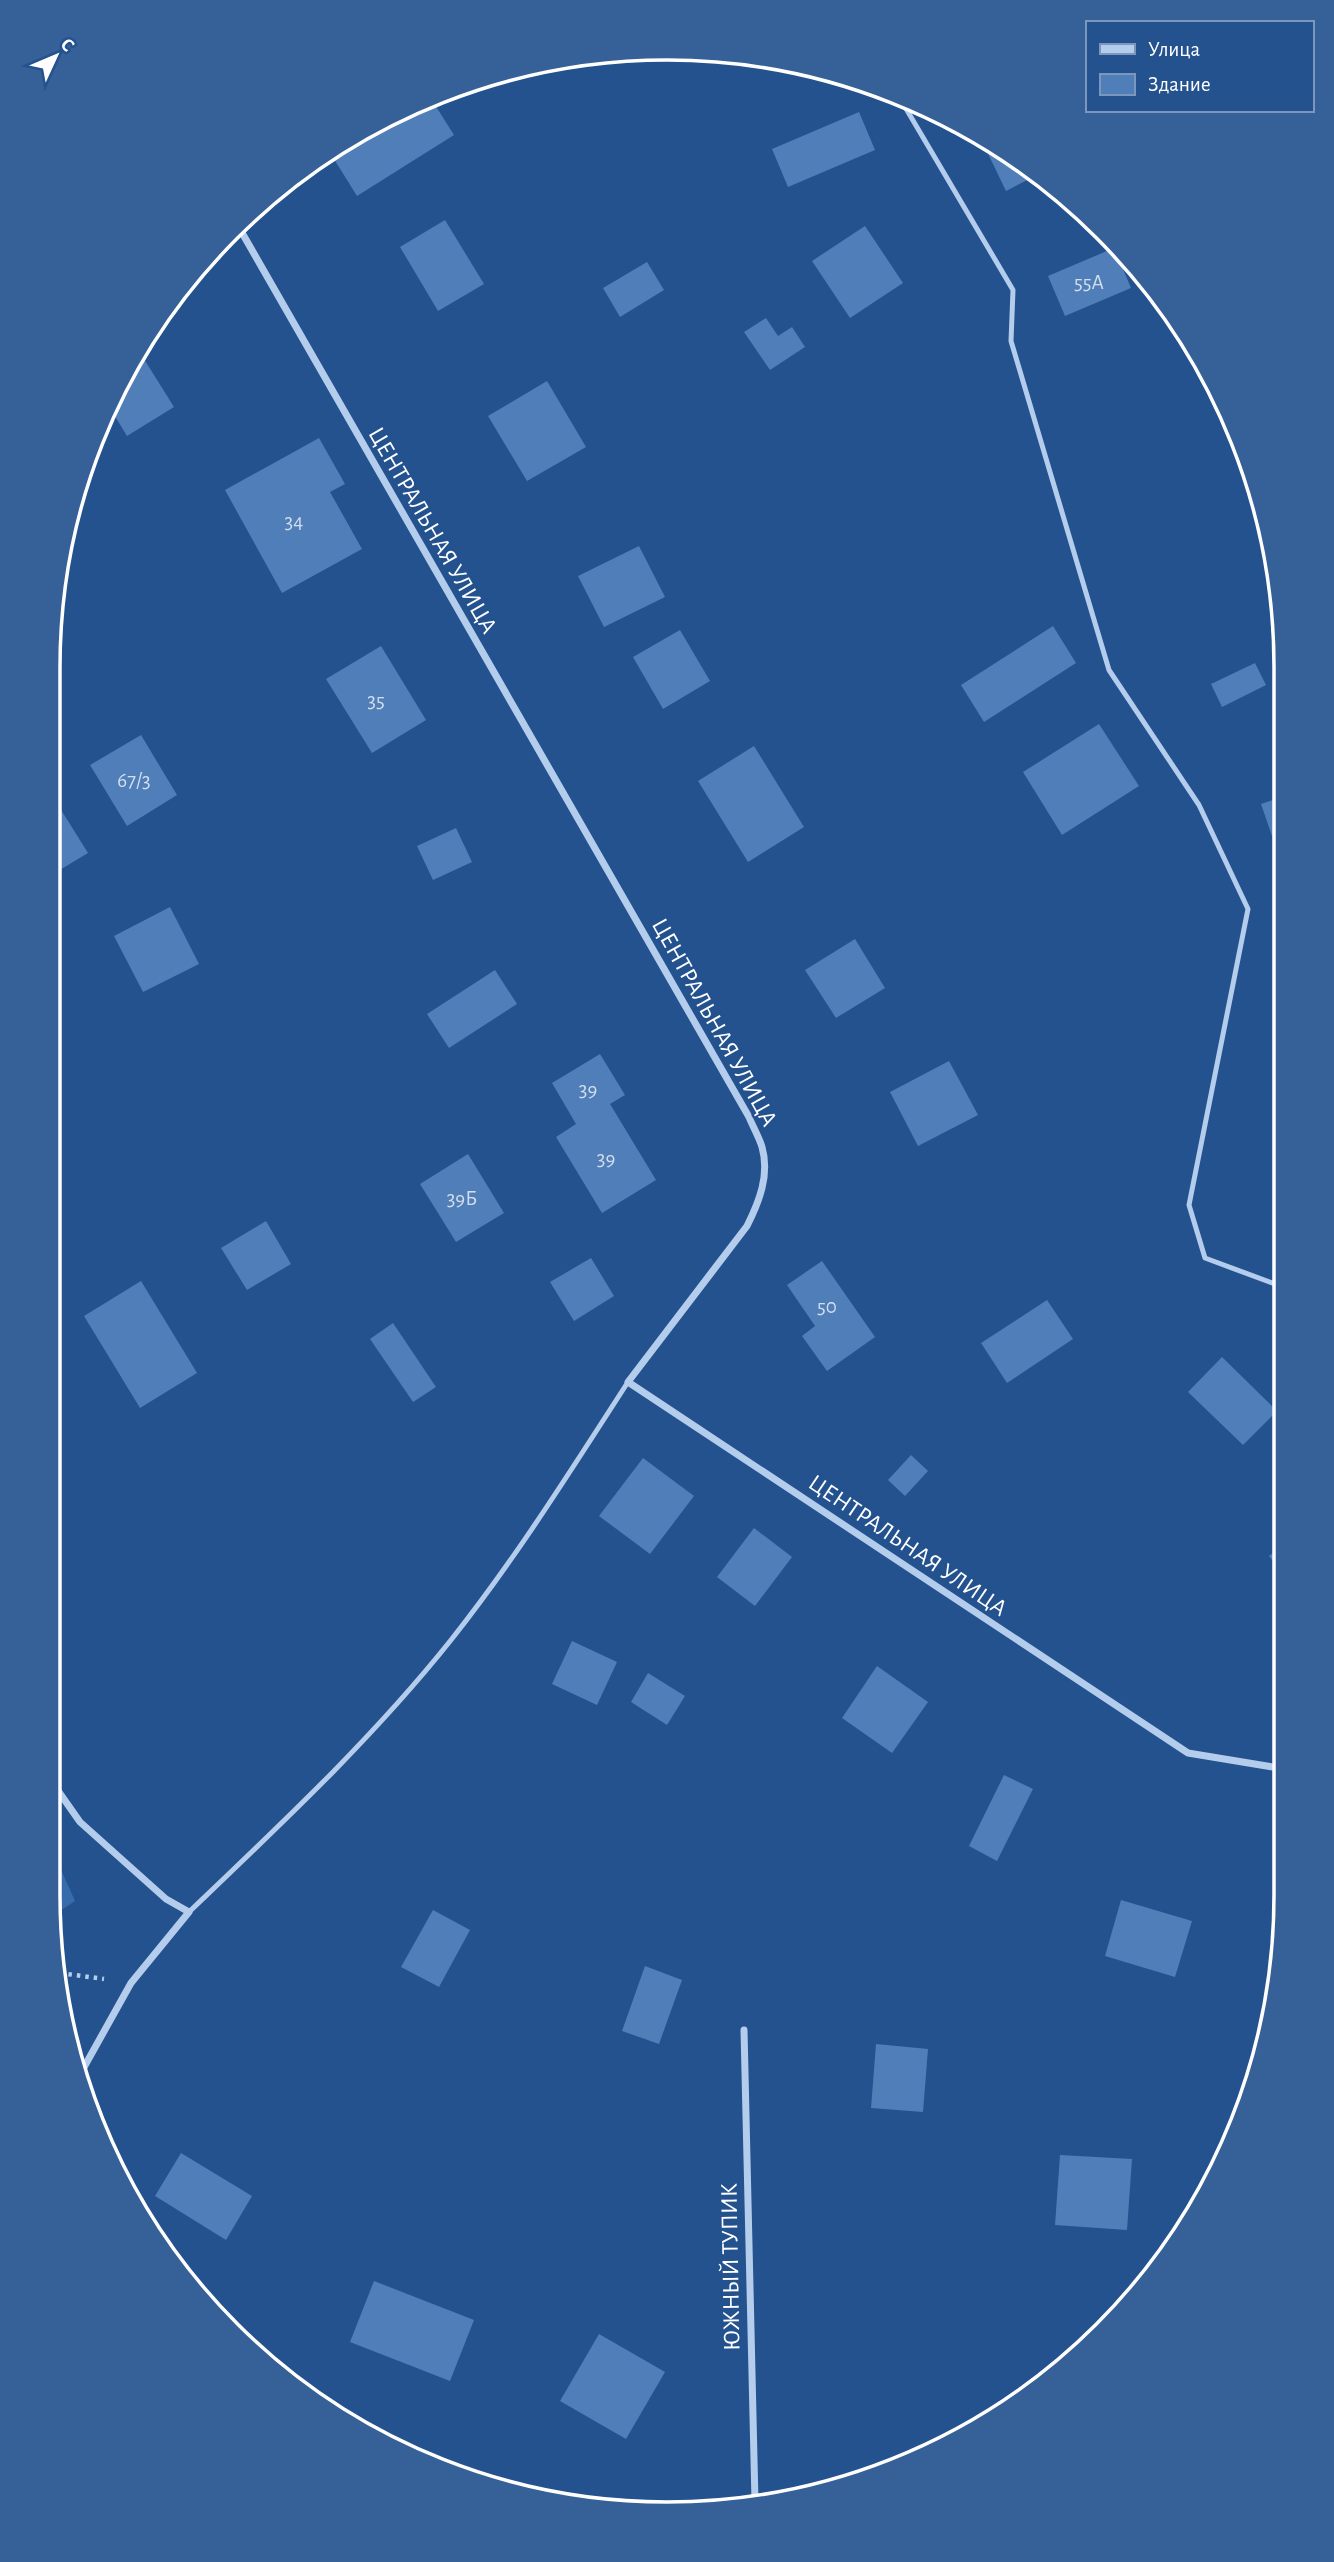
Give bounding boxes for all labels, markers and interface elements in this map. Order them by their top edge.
north arrow [21,21,91,91]
legend [1086,21,1313,112]
text: С [57,35,78,56]
text: Улица [1148,39,1201,60]
text: Здание [1148,74,1211,95]
house number: 55А [1074,272,1104,293]
street label: ЦЕНТРАЛЬНАЯ УЛИЦА [363,423,501,638]
house number: 34 [285,511,303,532]
house number: 35 [367,690,385,711]
house number: 67/3 [117,770,151,791]
street label: ЦЕНТРАЛЬНАЯ УЛИЦА [647,914,781,1130]
house number: 39 [579,1079,597,1100]
house number: 39 [597,1148,615,1169]
house number: 39Б [447,1188,477,1209]
house number: 50 [817,1296,837,1317]
street label: ЦЕНТРАЛЬНАЯ УЛИЦА [804,1471,1011,1621]
street label: ЮЖНЫЙ ТУПИК [718,2183,744,2351]

